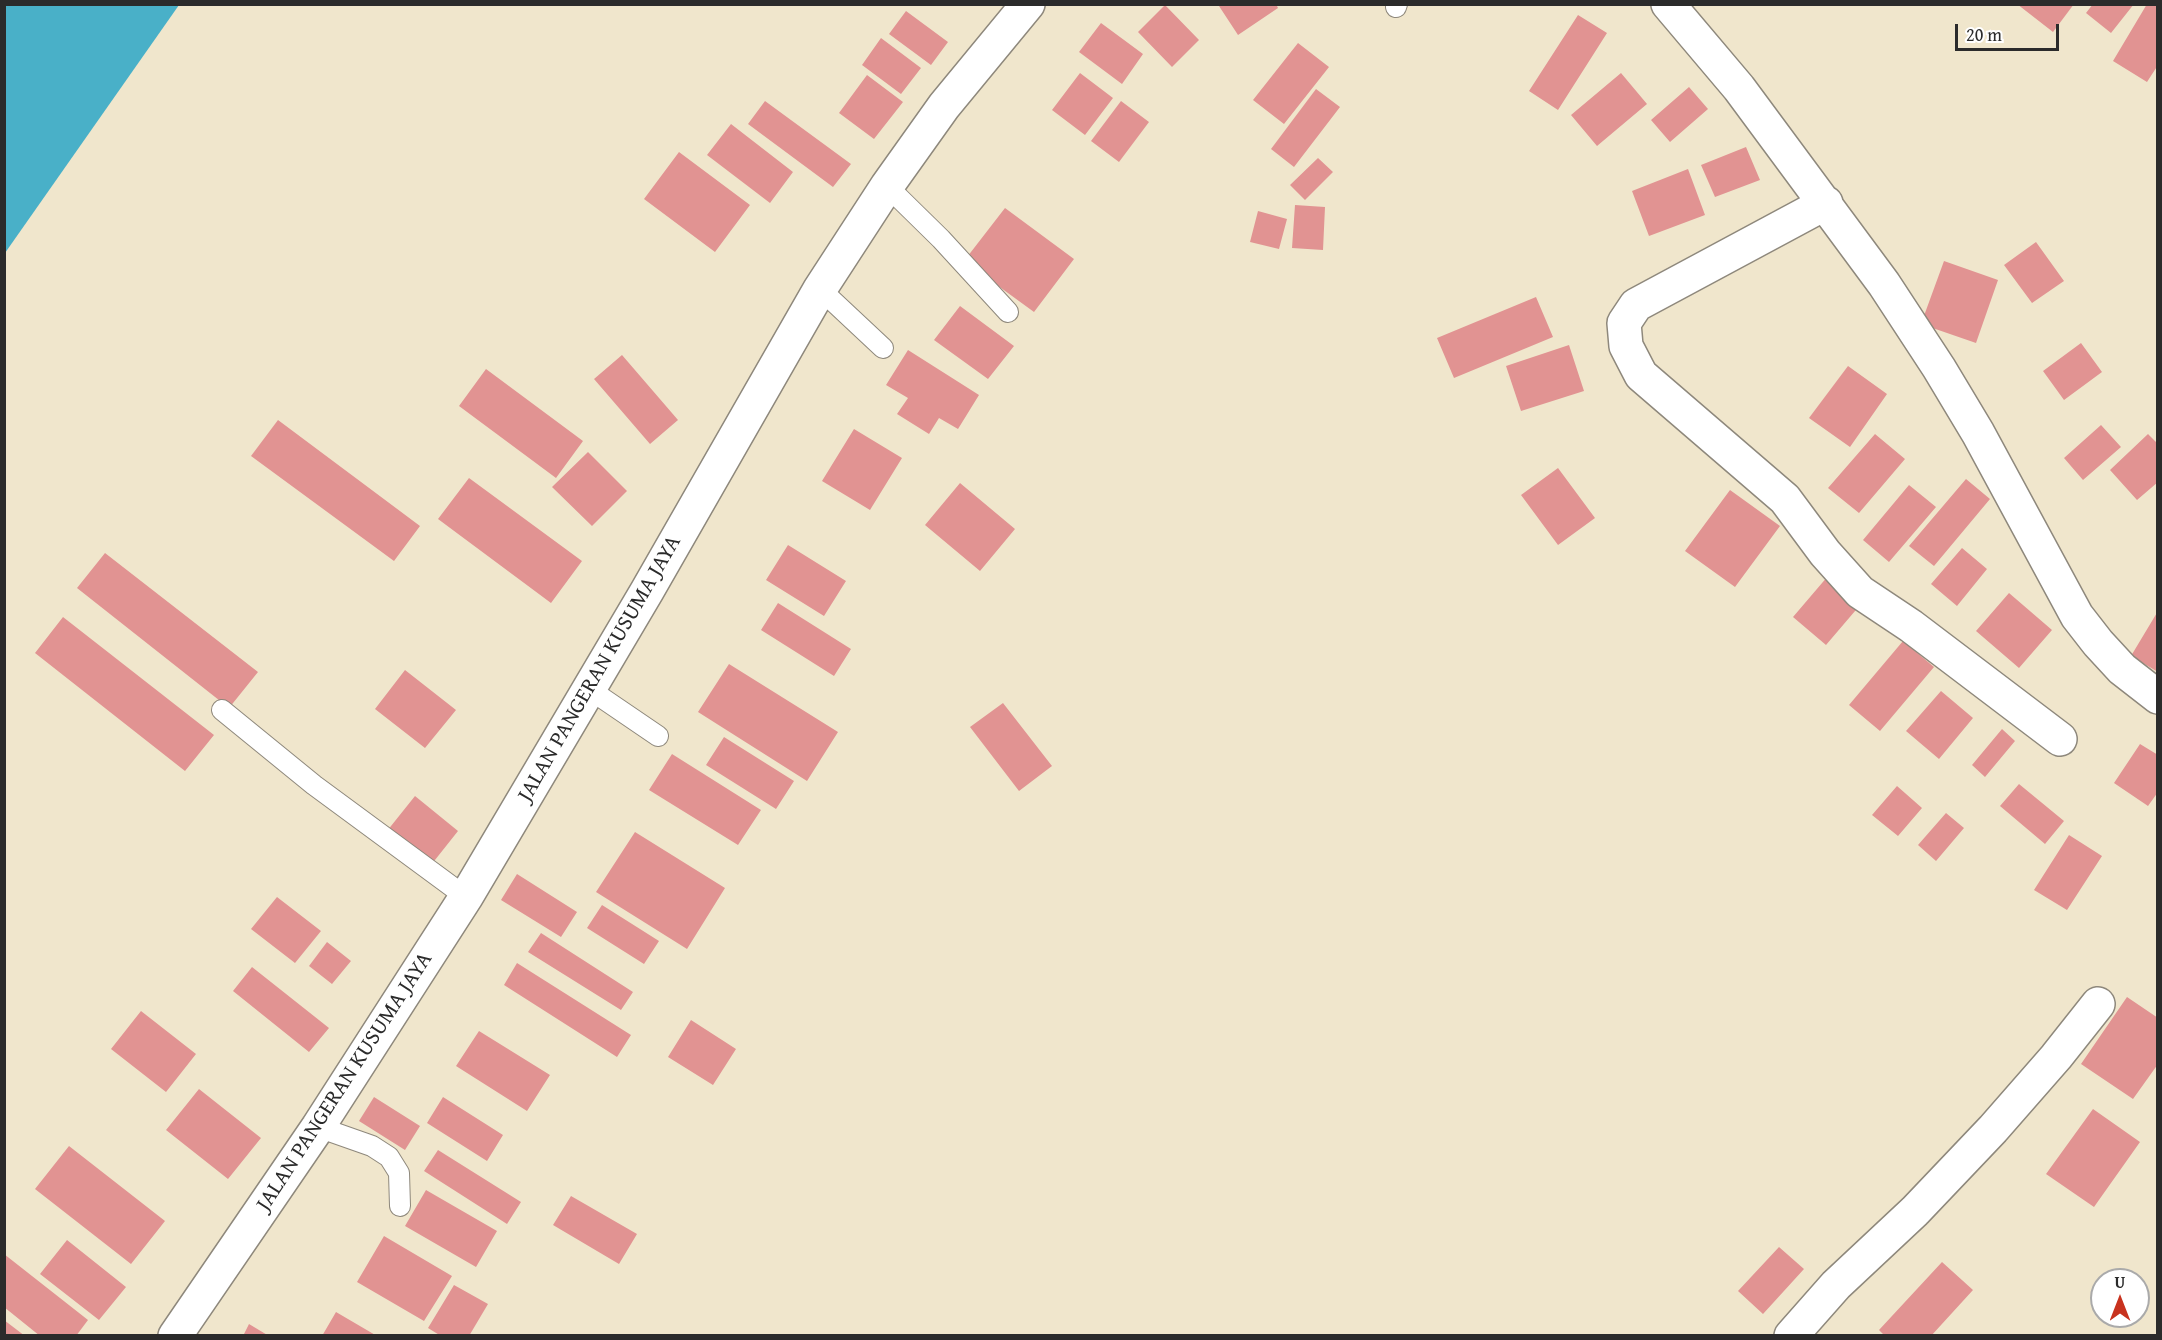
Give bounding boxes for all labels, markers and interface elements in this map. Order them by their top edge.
scale bar [1958,12,2062,50]
text: 20 m [1966,21,2002,48]
street label: JALAN PANGERAN KUSUMA JAYA [513,531,687,807]
street label: JALAN PANGERAN KUSUMA JAYA [251,948,439,1216]
north arrow [2090,1268,2150,1328]
text: U [2115,1270,2125,1294]

